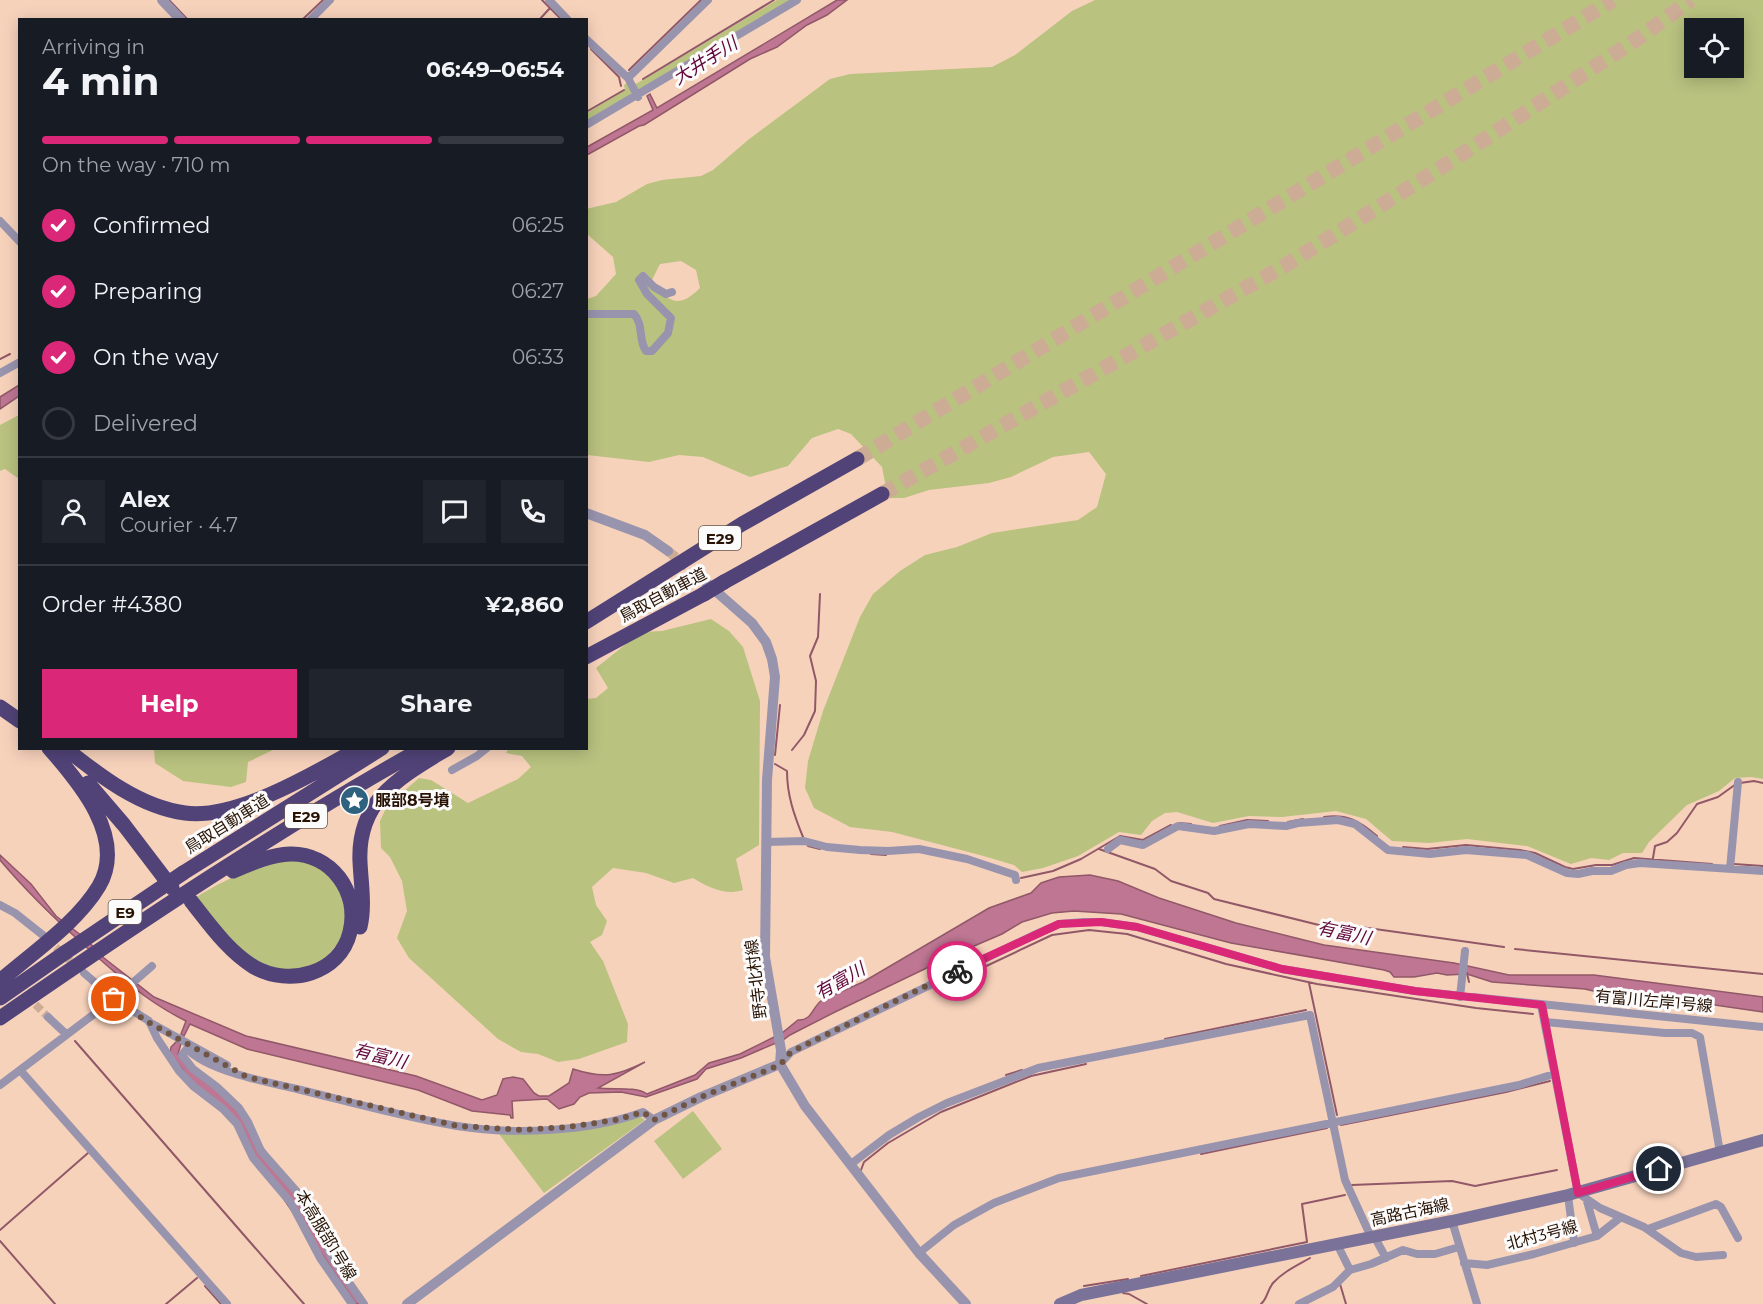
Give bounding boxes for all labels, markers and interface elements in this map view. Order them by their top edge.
map controls [1684,18,1744,78]
button: locate [1684,18,1744,78]
water label: 大井手川 [669,32,743,89]
text: Arriving in [42,35,145,59]
text: 06:49–06:54 [426,56,564,83]
text: 4 min [42,57,160,105]
text: On the way · 710 m [42,153,230,177]
icon: check [42,209,75,242]
text: Confirmed [93,212,210,239]
text: 06:25 [512,213,564,237]
icon: check [42,275,75,308]
text: Preparing [93,278,202,305]
text: 06:27 [511,279,564,303]
icon: check [42,341,75,374]
text: On the way [93,344,218,371]
text: 06:33 [512,345,564,369]
text: Delivered [93,410,198,437]
button: person [42,480,105,543]
button: chat [423,480,486,543]
button: phone [501,480,564,543]
text: Alex [120,486,170,513]
text: Courier · 4.7 [120,513,238,537]
road number: E29 [699,526,741,550]
street label: 鳥取自動車道 [616,564,710,626]
text: Order #4380 [42,591,182,618]
text: ¥2,860 [485,591,564,618]
button: Help [42,669,297,738]
button: Share [309,669,564,738]
place icon: 服部8号墳 [338,784,370,816]
street label: 鳥取自動車道 [181,791,273,857]
place label: 服部8号墳 [375,791,450,810]
road number: E29 [285,804,327,828]
road number: E9 [108,900,142,924]
water label: 有富川 [1315,917,1375,950]
street label: 野寺北村線 [742,938,770,1020]
courier [927,941,987,1001]
icon: bike [941,955,974,988]
water label: 有富川 [811,957,871,1004]
pin [88,973,139,1024]
icon: bag [97,982,130,1015]
street label: 有富川左岸1号線 [1595,986,1713,1016]
water label: 有富川 [351,1039,411,1074]
pin [1633,1143,1684,1194]
icon: home [1642,1152,1675,1185]
street label: 本高服部1号線 [292,1186,360,1284]
street label: 高路古海線 [1369,1194,1451,1230]
street label: 北村3号線 [1504,1216,1580,1254]

